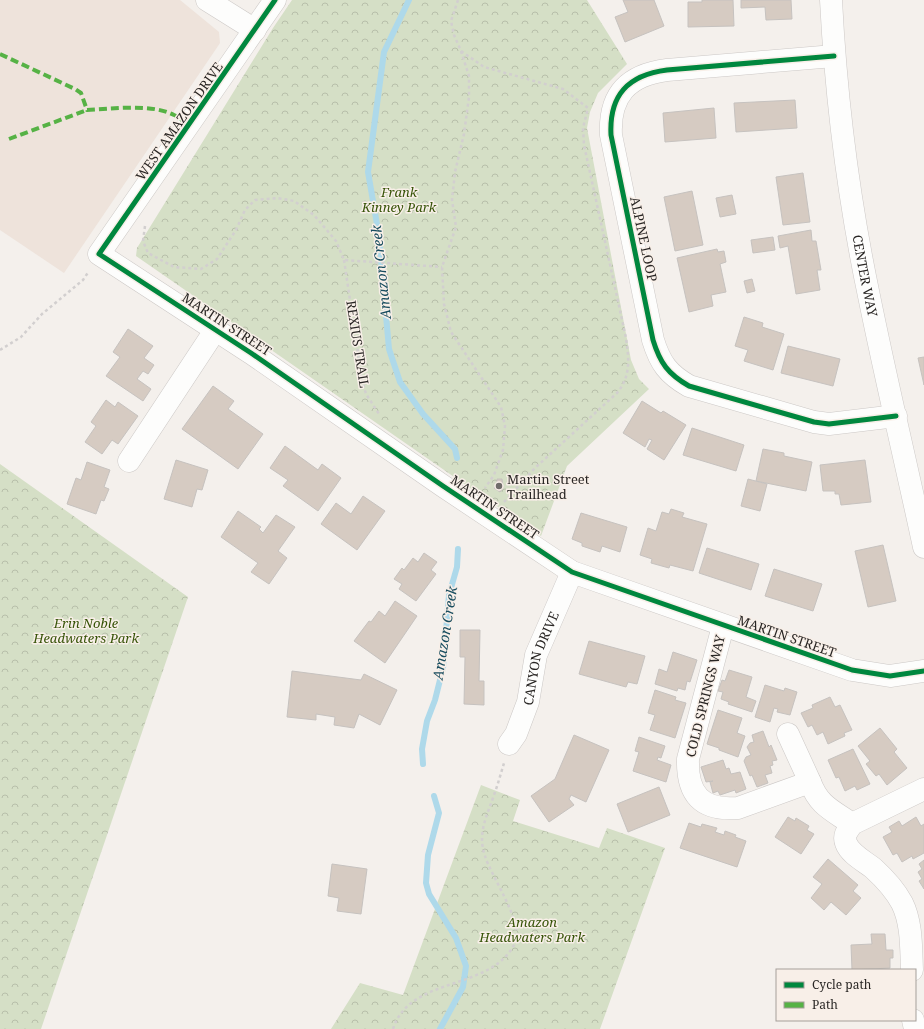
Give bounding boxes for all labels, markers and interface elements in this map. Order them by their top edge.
street label: WEST AMAZON DRIVE [131,58,227,184]
park label: Frank Kinney Park [361,183,437,216]
street label: ALPINE LOOP [626,195,662,283]
water label: Amazon Creek [366,223,395,321]
street label: CENTER WAY [848,233,882,319]
street label: MARTIN STREET [179,288,275,360]
street label: REXIUS TRAIL [342,299,374,389]
place label: Martin Street Trailhead [507,470,590,503]
street label: MARTIN STREET [447,471,543,543]
marker: Martin Street Trailhead [494,481,504,491]
water label: Amazon Creek [428,584,461,682]
street label: CANYON DRIVE [519,609,563,707]
street label: MARTIN STREET [735,611,839,661]
park label: Erin Noble Headwaters Park [32,614,139,647]
street label: COLD SPRINGS WAY [681,632,729,759]
park label: Amazon Headwaters Park [478,913,585,946]
legend [776,969,916,1021]
text: Cycle path [812,976,872,993]
text: Path [812,996,838,1013]

